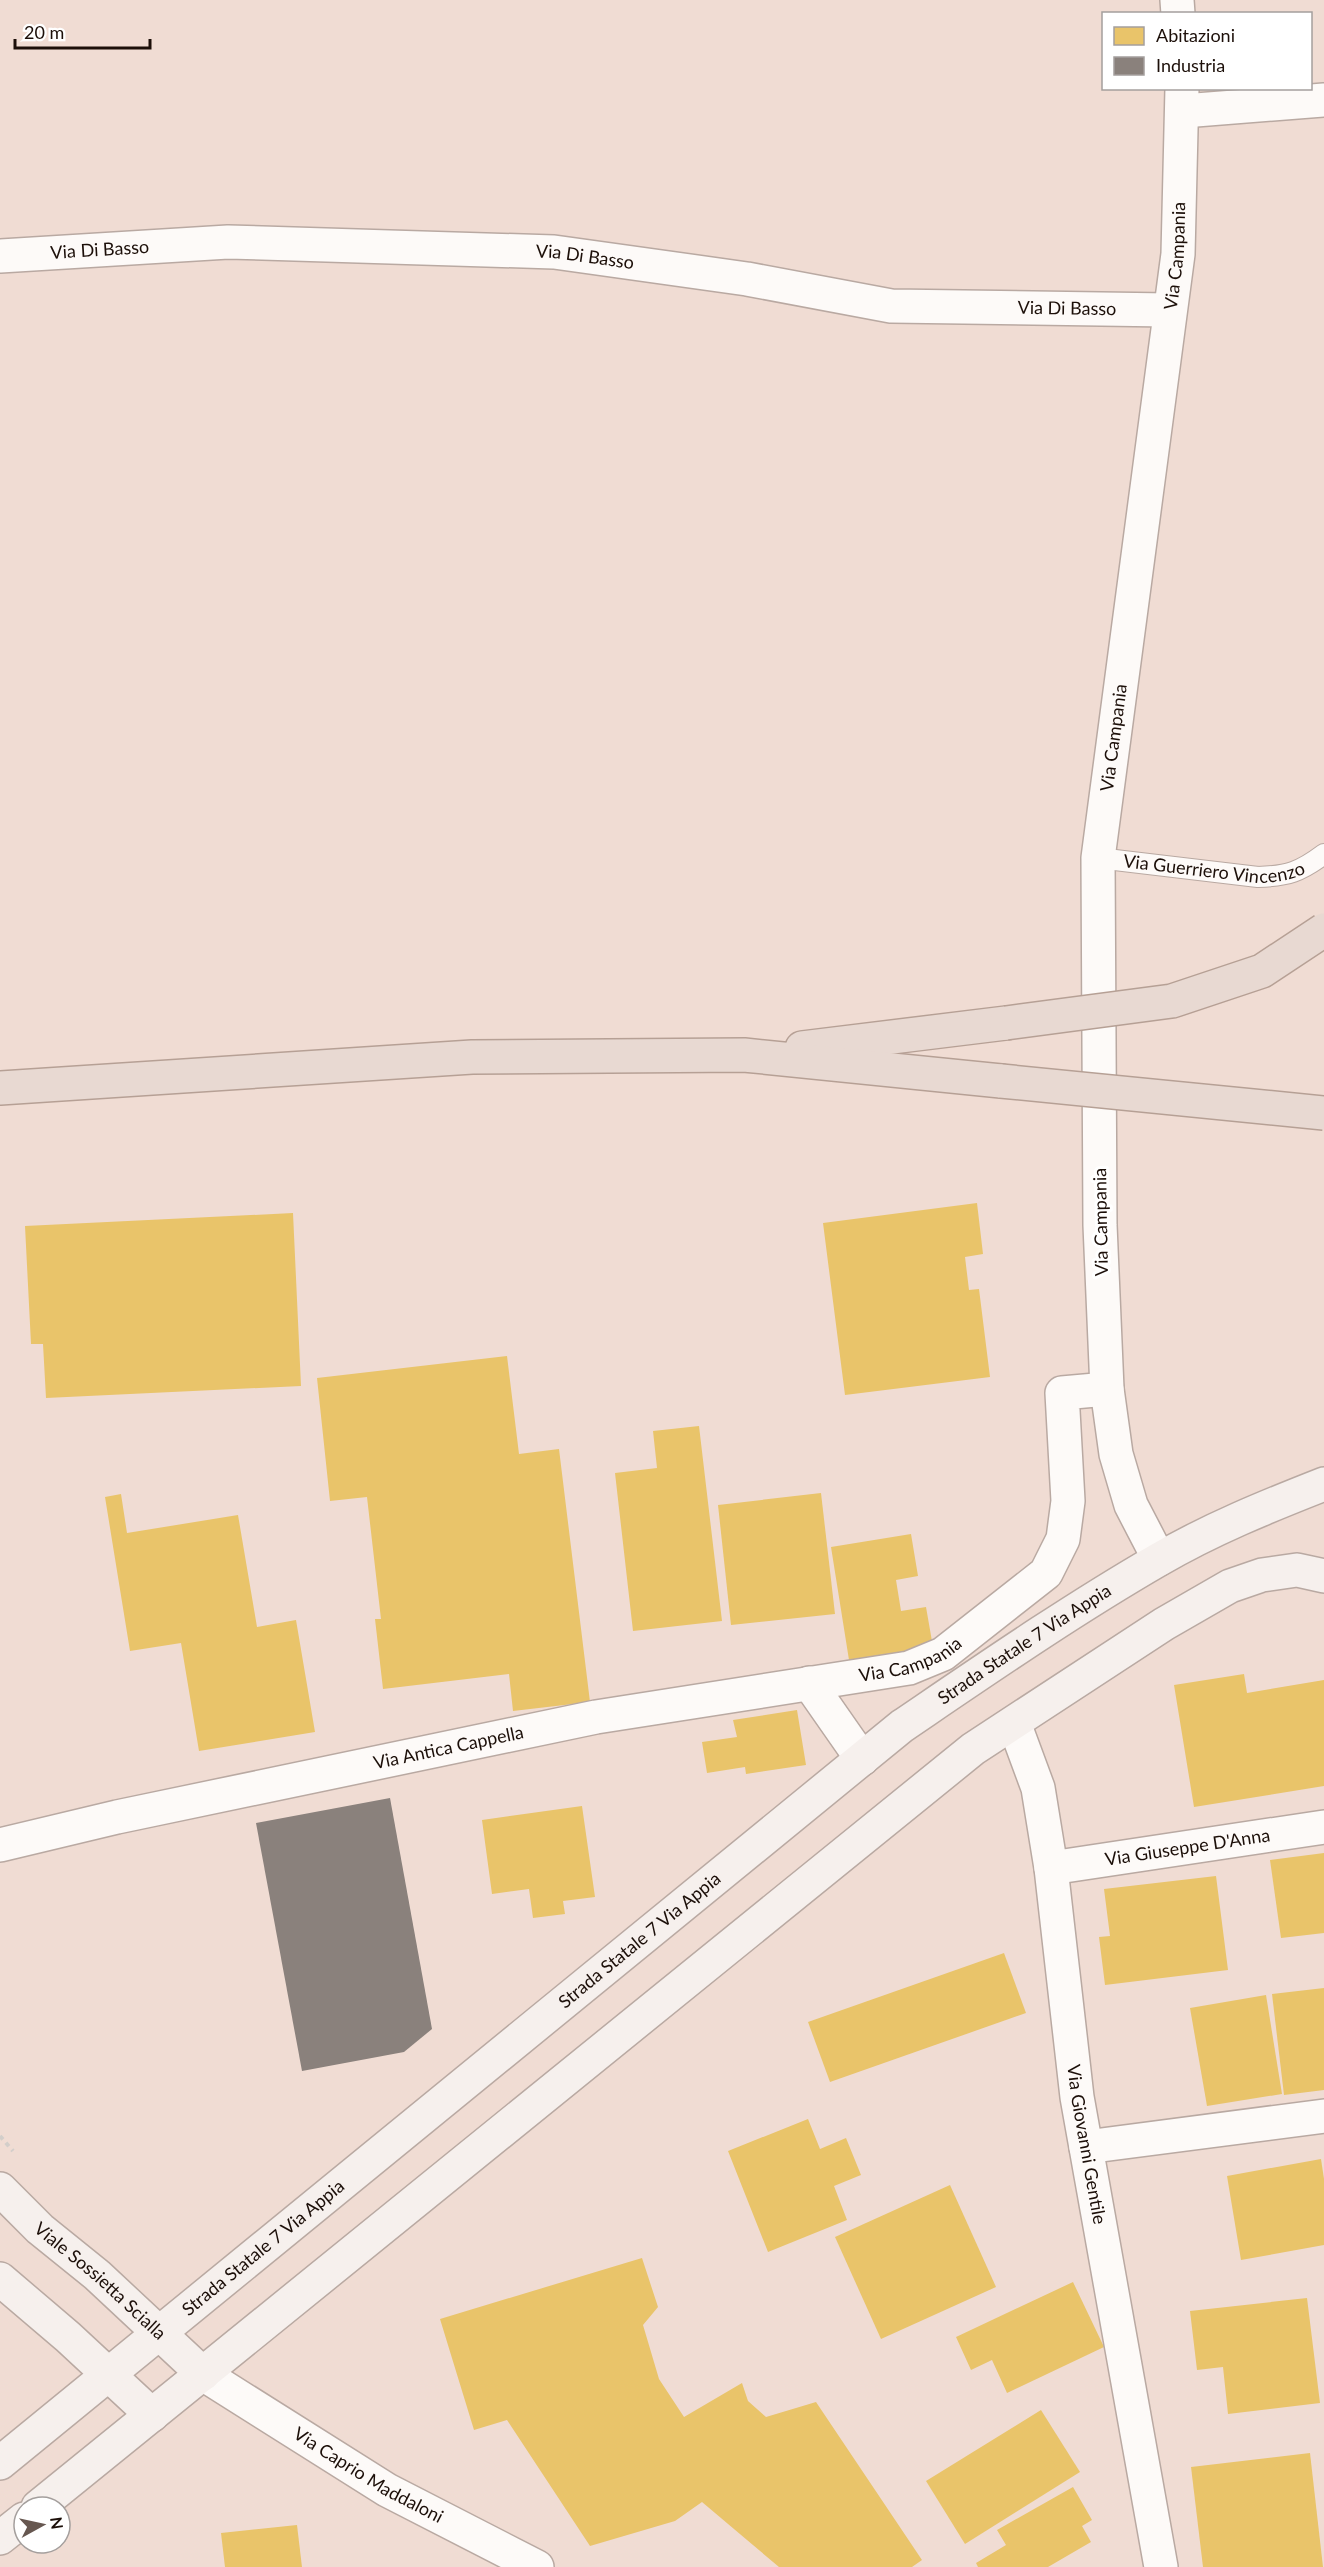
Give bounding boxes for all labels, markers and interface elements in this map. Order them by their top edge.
scale bar [15,12,150,50]
legend [1102,12,1312,90]
text: 20 m [24,21,64,43]
text: Abitazioni [1156,24,1235,46]
text: Industria [1156,54,1225,76]
street label: Via Campania [1159,202,1189,311]
street label: Via Di Basso [50,235,150,263]
street label: Via Di Basso [536,239,636,273]
street label: Via Di Basso [1017,296,1117,319]
street label: Via Campania [1095,683,1131,793]
street label: Via Guerriero Vincenzo [1122,849,1308,887]
street label: Via Campania [1088,1168,1112,1276]
street label: Strada Statale 7 Via Appia [933,1579,1115,1709]
street label: Via Campania [857,1632,966,1686]
street label: Via Antica Cappella [371,1720,525,1773]
street label: Via Giuseppe D'Anna [1103,1823,1271,1870]
street label: Strada Statale 7 Via Appia [554,1867,725,2012]
street label: Via Giovanni Gentile [1063,2063,1112,2226]
street label: Strada Statale 7 Via Appia [177,2174,348,2320]
street label: Viale Sossietta Scialla [30,2217,171,2344]
street label: Via Caprio Maddaloni [290,2422,447,2527]
north arrow [12,2495,72,2555]
text: N [47,2515,68,2530]

